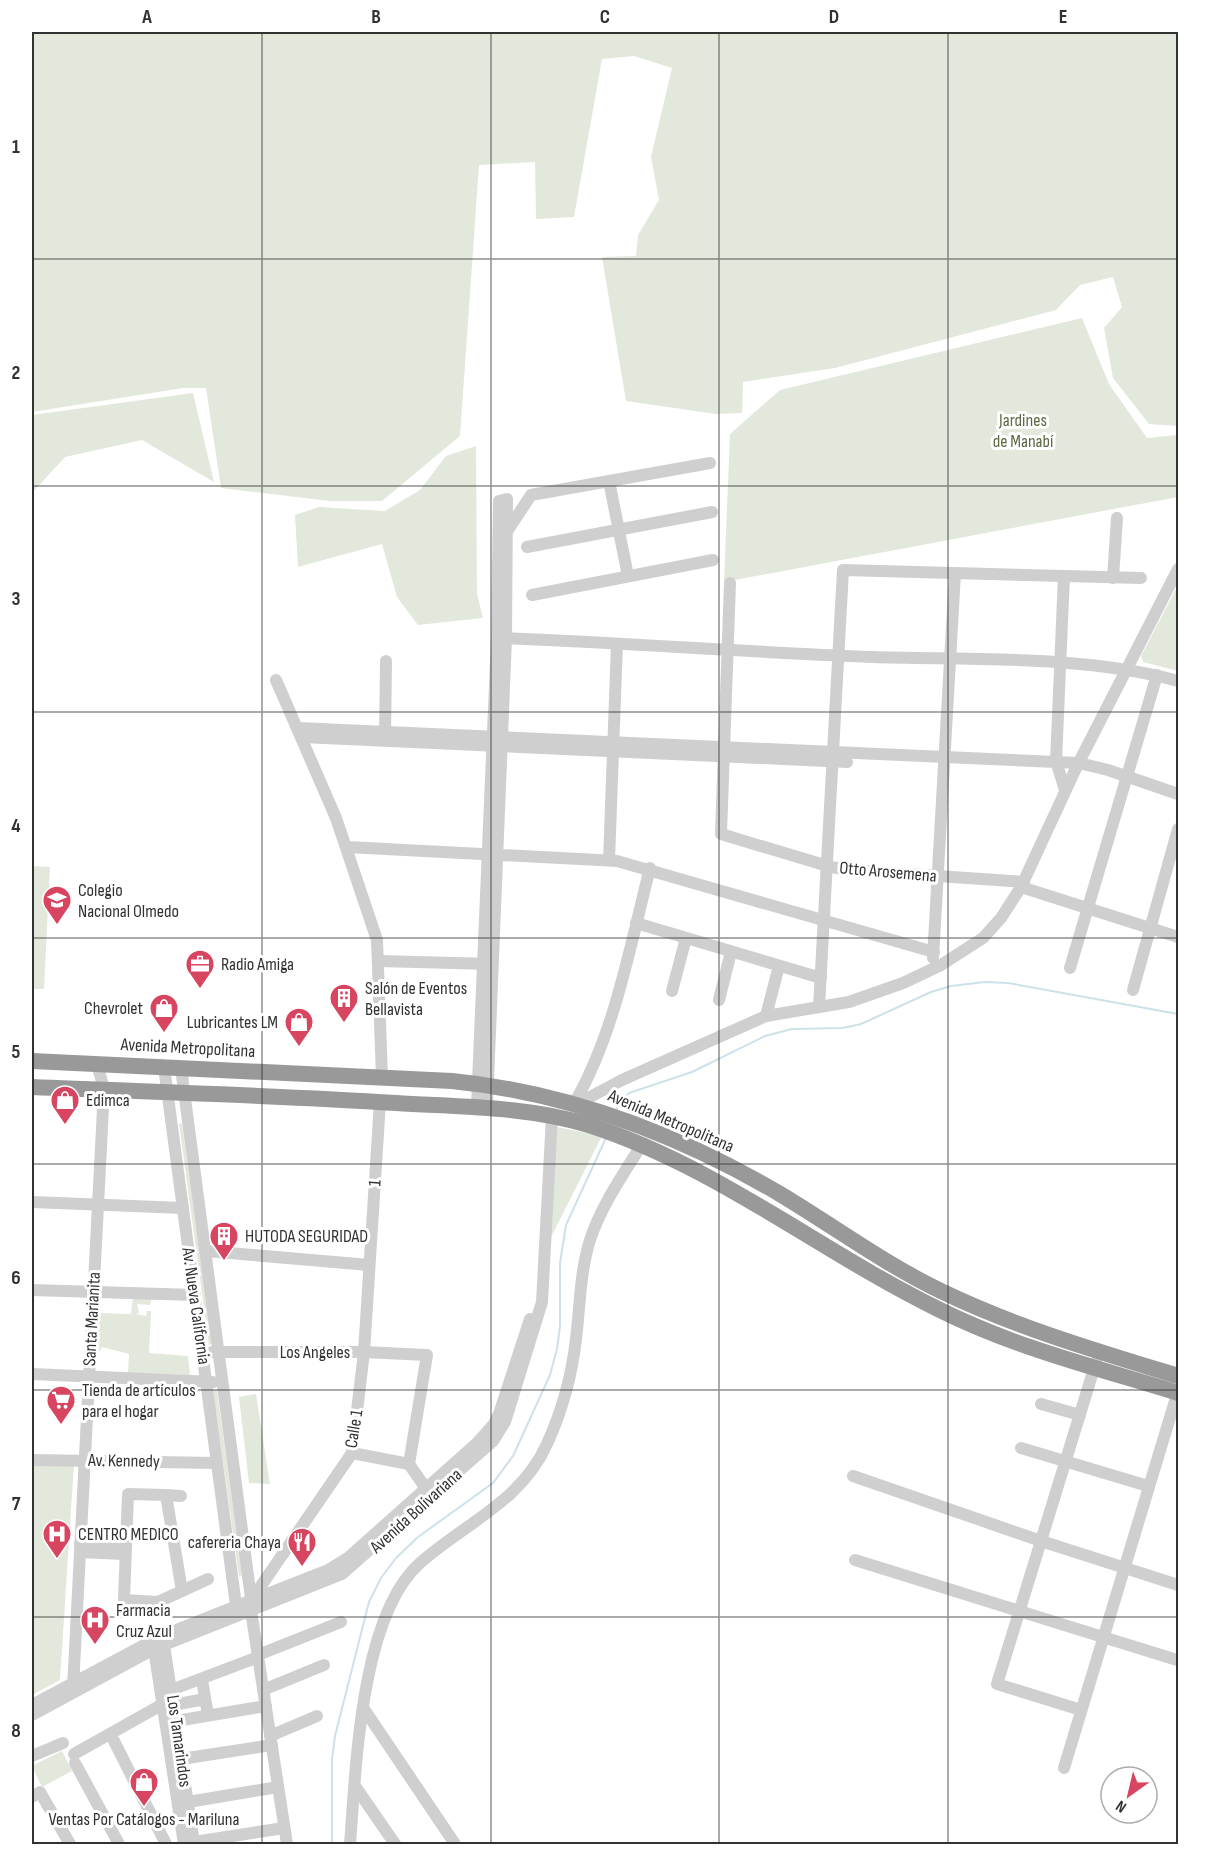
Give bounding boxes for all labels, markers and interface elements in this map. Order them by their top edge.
text: A [141,5,152,29]
text: B [371,5,381,29]
text: C [600,5,610,29]
text: D [829,5,839,29]
text: E [1059,5,1067,29]
text: 1 [12,135,20,159]
text: 2 [12,361,20,385]
park label: Jardines de Manabí [993,410,1054,452]
text: 3 [12,587,21,611]
text: 4 [11,814,21,838]
street label: Otto Arosemena [838,857,938,887]
place label: Colegio Nacional Olmedo [78,880,179,922]
school or university icon: Colegio Nacional Olmedo [41,884,73,926]
office icon: Radio Amiga [184,948,216,990]
place label: Radio Amiga [221,954,294,975]
place label: Salón de Eventos Bellavista [365,978,467,1020]
building icon: Salón de Eventos Bellavista [328,982,360,1024]
shop icon: Chevrolet [148,992,180,1034]
place label: Chevrolet [84,998,143,1019]
shop icon: Lubricantes LM [283,1006,315,1048]
place label: Lubricantes LM [187,1012,278,1033]
street label: Avenida Metropolitana [119,1034,256,1062]
text: 5 [12,1040,21,1064]
shop icon: Edimca [49,1084,81,1126]
street label: Avenida Metropolitana [604,1085,737,1157]
place label: Edimca [86,1090,130,1111]
street label: 1 [364,1178,386,1187]
building icon: HUTODA SEGURIDAD [208,1220,240,1262]
place label: HUTODA SEGURIDAD [245,1226,368,1247]
street label: Av. Nueva California [177,1245,215,1366]
text: 6 [11,1266,21,1290]
street label: Santa Marianita [79,1271,105,1367]
street label: Los Angeles [280,1342,350,1363]
place label: Tienda de artículos para el hogar [82,1380,196,1422]
supermarket icon: Tienda de artículos para el hogar [45,1384,77,1426]
street label: Calle 1 [341,1408,367,1450]
street label: Av. Kennedy [87,1450,160,1472]
street label: Avenida Bolivariana [365,1464,466,1558]
text: 7 [12,1492,21,1516]
hospital icon: CENTRO MEDICO [41,1518,73,1560]
place label: CENTRO MEDICO [78,1524,179,1545]
restaurant icon: cafereria Chaya [286,1526,318,1568]
place label: cafereria Chaya [188,1532,281,1553]
place label: Farmacia Cruz Azul [116,1600,172,1642]
hospital icon: Farmacia Cruz Azul [79,1604,111,1646]
street label: Los Tamarindos [162,1694,196,1788]
text: 8 [11,1719,21,1743]
north arrow [1099,1765,1159,1825]
shop icon: Ventas Por Catálogos - Mariluna [128,1766,160,1808]
text: N [1113,1796,1130,1816]
place label: Ventas Por Catálogos - Mariluna [49,1809,239,1830]

